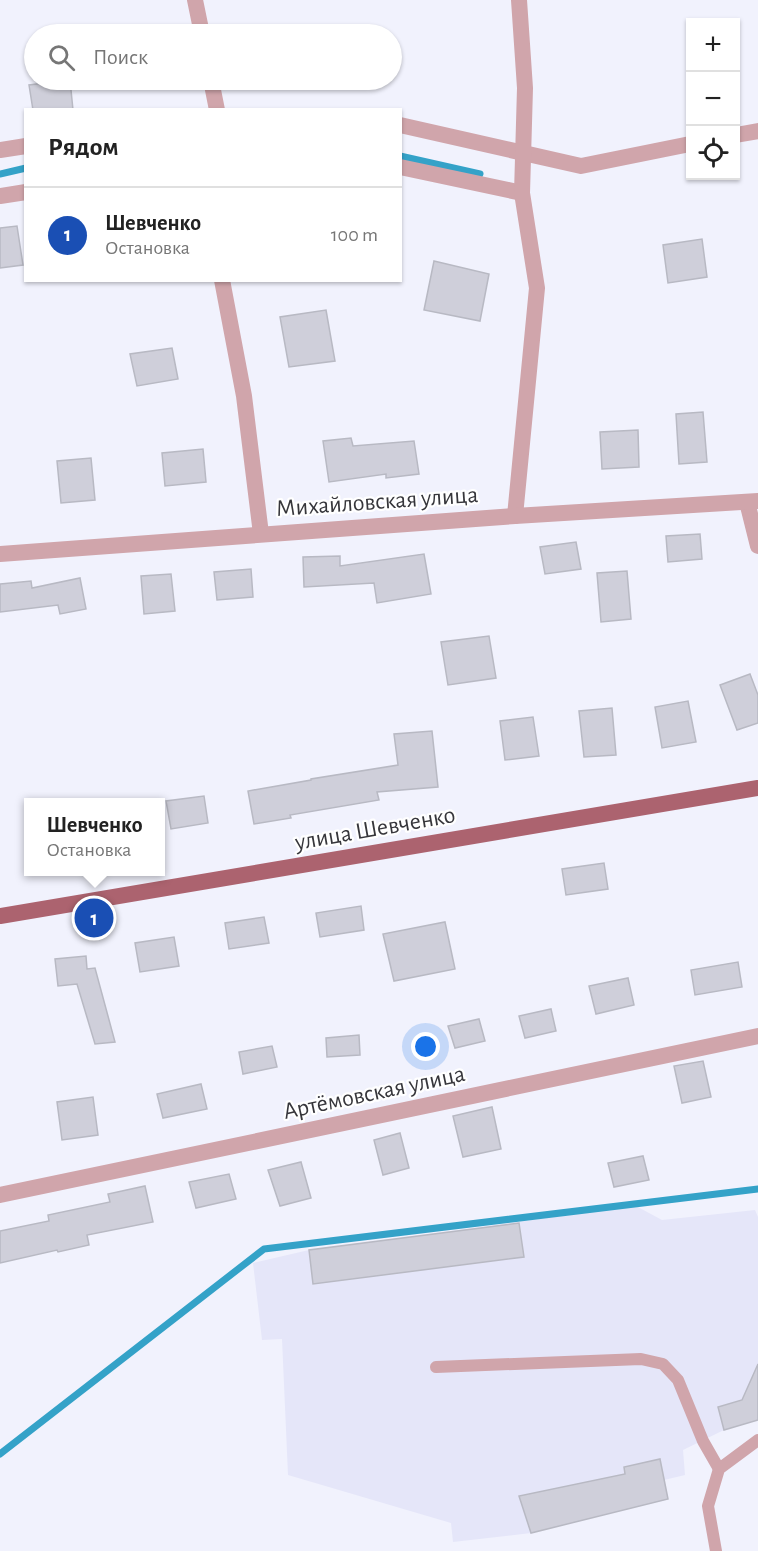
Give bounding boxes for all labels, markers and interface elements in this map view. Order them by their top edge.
map controls [686,18,740,180]
button: + [686,18,740,72]
search box [24,24,402,90]
icon: search [45,41,78,74]
text: Поиск [93,46,148,68]
button: − [686,72,740,126]
button: locate [686,126,740,180]
text: Рядом [48,134,119,160]
text: Шевченко [105,212,201,234]
text: 1 [64,225,71,245]
text: 100 m [331,225,378,245]
text: Остановка [105,238,190,258]
street label: Михайловская улица [275,483,479,521]
popup [24,798,165,876]
street label: улица Шевченко [292,803,457,855]
text: Шевченко [47,814,142,836]
text: Остановка [47,840,131,860]
pin: 1 [74,896,113,940]
your location [411,1032,440,1061]
street label: Артёмовская улица [281,1062,467,1124]

